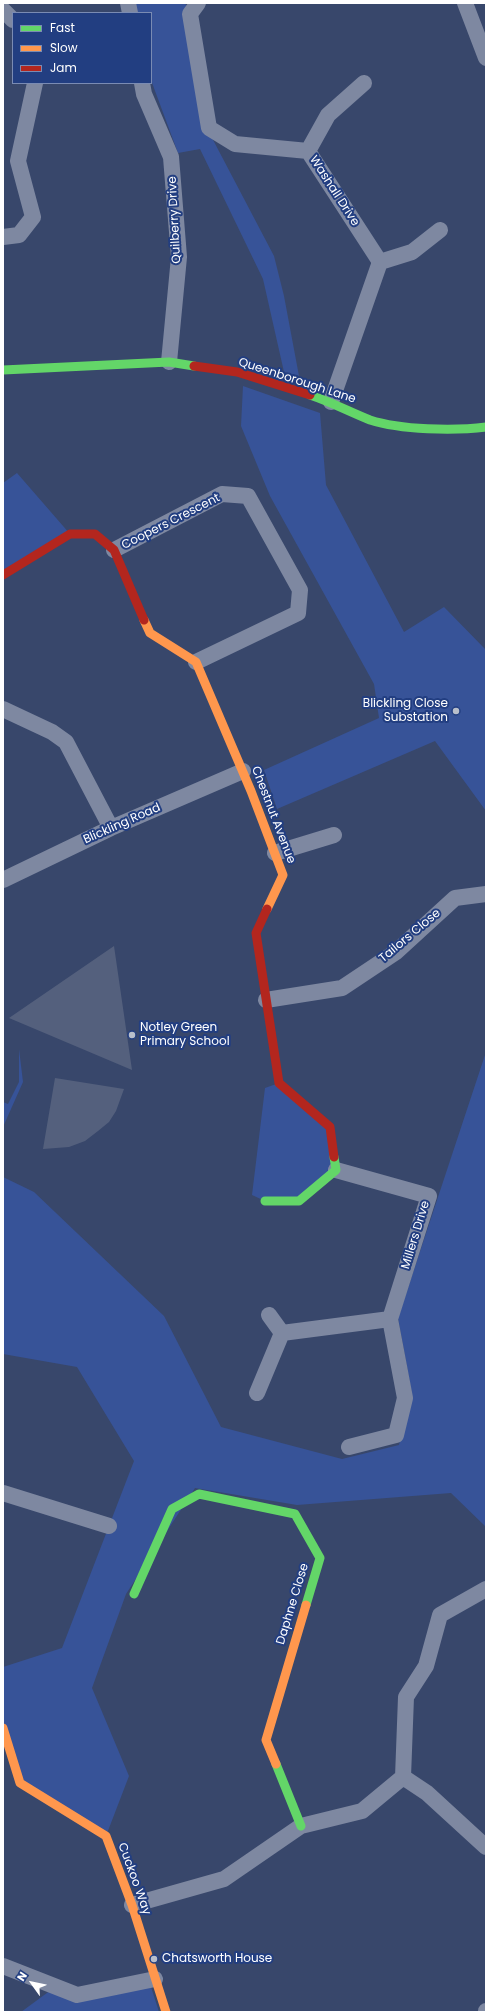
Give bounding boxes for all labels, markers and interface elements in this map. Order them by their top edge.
legend [12,12,152,84]
text: Fast [50,19,75,36]
text: Slow [50,39,78,56]
text: Jam [50,59,77,76]
street label: Washall Drive [306,153,362,229]
street label: Quilberry Drive [166,176,184,264]
street label: Queenborough Lane [236,355,358,407]
street label: Coopers Crescent [119,491,223,553]
place label: Blickling Close Substation [363,697,448,725]
marker: Blickling Close Substation [451,706,461,716]
street label: Chestnut Avenue [248,764,298,866]
street label: Blickling Road [81,801,163,847]
street label: Tailors Close [376,906,444,966]
place label: Notley Green Primary School [140,1021,230,1049]
marker: Notley Green Primary School [127,1030,137,1040]
street label: Millers Drive [399,1199,433,1271]
street label: Daphne Close [274,1562,312,1646]
street label: Cuckoo Way [114,1841,154,1917]
place label: Chatsworth House [162,1952,272,1966]
marker: Chatsworth House [149,1954,159,1964]
north arrow [12,1963,52,2003]
text: N [13,1969,31,1984]

